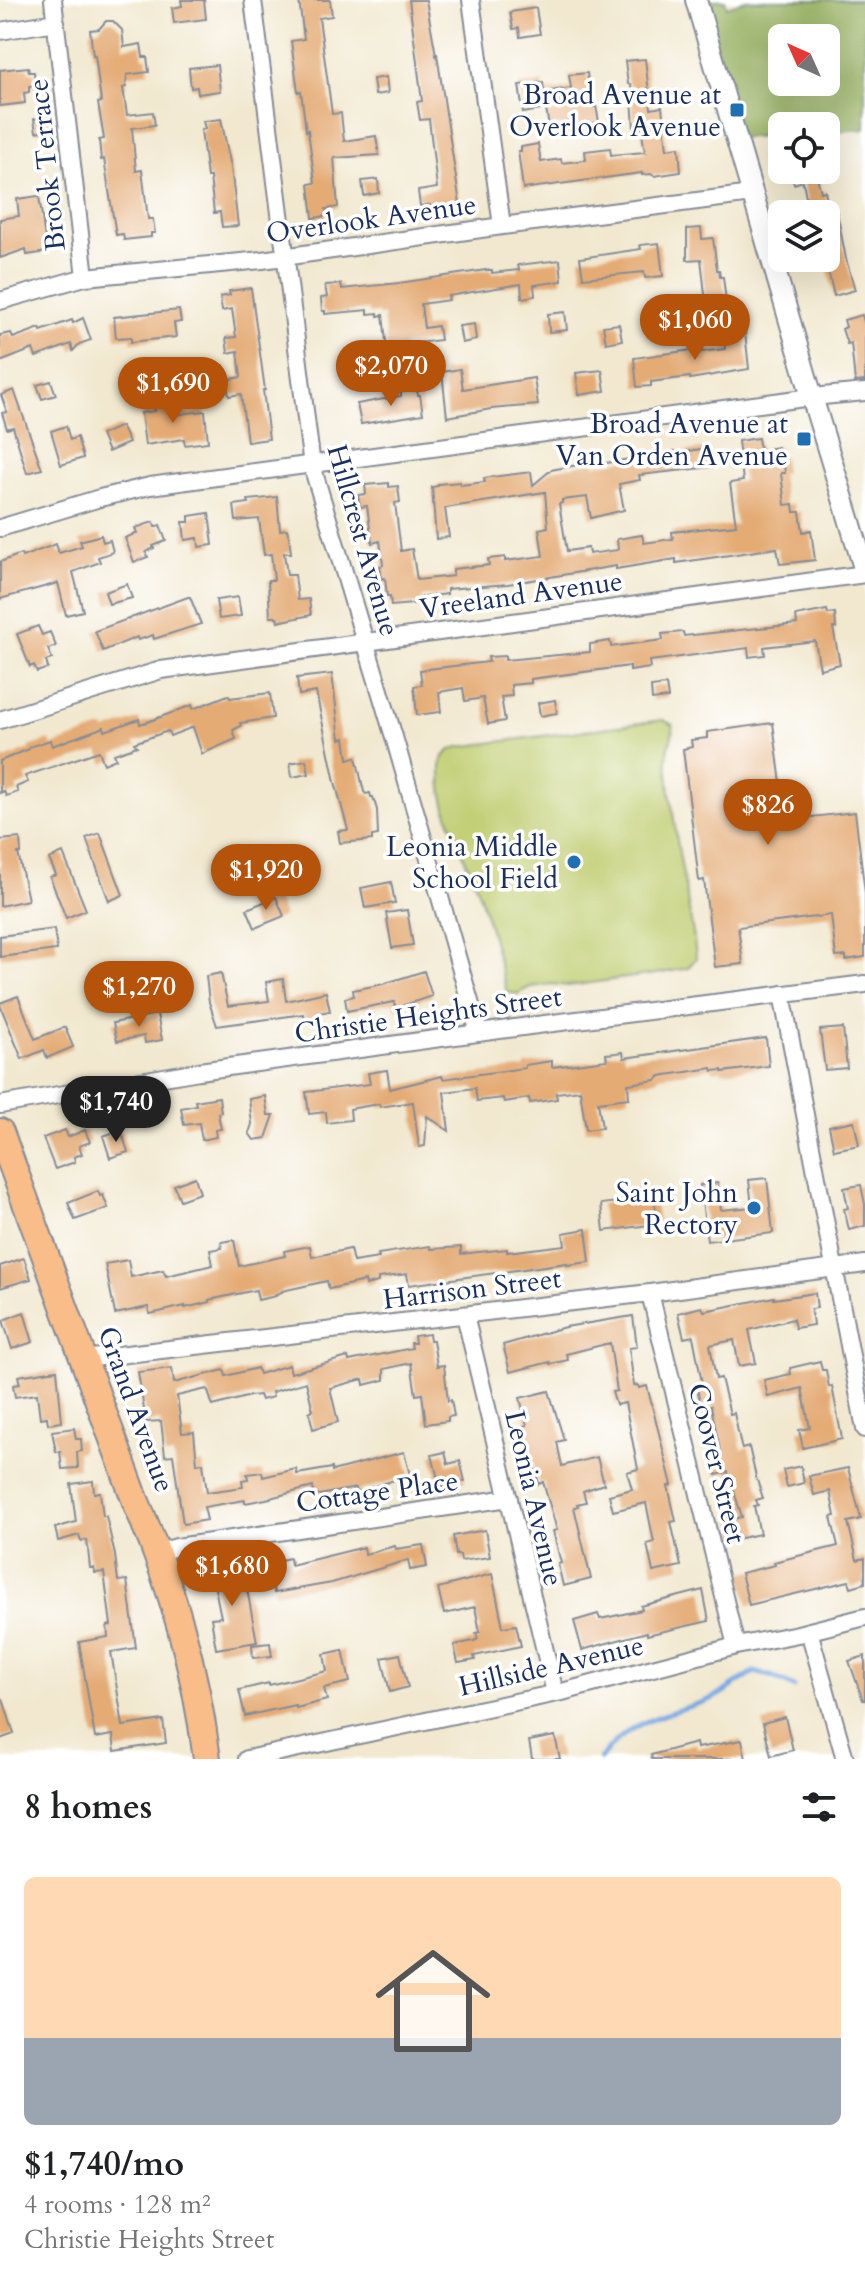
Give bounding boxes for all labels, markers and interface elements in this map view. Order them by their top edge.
north arrow [768,24,840,96]
map controls [768,24,840,272]
place label: Broad Avenue at Overlook Avenue [509,76,721,146]
street label: Brook Terrace [19,77,75,253]
marker: Broad Avenue at Overlook Avenue [728,101,746,119]
button: locate [768,112,840,184]
street label: Overlook Avenue [264,185,479,253]
button: layers [768,200,840,272]
pin: $1,060 [630,294,760,362]
text: $1,060 [658,302,732,337]
pin: $2,070 [326,340,456,408]
text: $2,070 [354,348,428,383]
pin: $1,690 [108,357,238,425]
text: $1,690 [136,365,210,400]
place label: Broad Avenue at Van Orden Avenue [556,405,788,475]
marker: Broad Avenue at Van Orden Avenue [795,430,813,448]
street label: Hillcrest Avenue [318,440,409,641]
street label: Vreeland Avenue [417,562,625,628]
pin: $826 [721,779,815,847]
text: $826 [741,787,795,822]
place label: Leonia Middle School Field [386,828,558,898]
pin: $1,920 [201,844,331,912]
text: $1,920 [229,852,303,887]
marker: Leonia Middle School Field [565,853,583,871]
pin: $1,270 [74,961,204,1029]
text: $1,270 [102,969,176,1004]
street label: Christie Heights Street [292,977,564,1053]
pin: $1,740 [51,1076,181,1144]
text: $1,740 [79,1084,153,1119]
place label: Saint John Rectory [616,1174,738,1244]
marker: Saint John Rectory [745,1199,763,1217]
street label: Harrison Street [381,1259,563,1319]
street label: Grand Avenue [89,1321,184,1497]
street label: Coover Street [679,1379,755,1547]
street label: Leonia Avenue [495,1407,573,1590]
street label: Cottage Place [294,1462,461,1522]
pin: $1,680 [167,1540,297,1608]
text: $1,680 [195,1548,269,1583]
street label: Hillside Avenue [455,1626,647,1706]
text: 8 homes [24,1784,152,1830]
icon: filters [797,1785,841,1829]
icon: home [361,1929,505,2073]
text: $1,740/mo [24,2141,184,2187]
text: 4 rooms · 128 m² [24,2187,211,2222]
text: Christie Heights Street [24,2222,274,2257]

